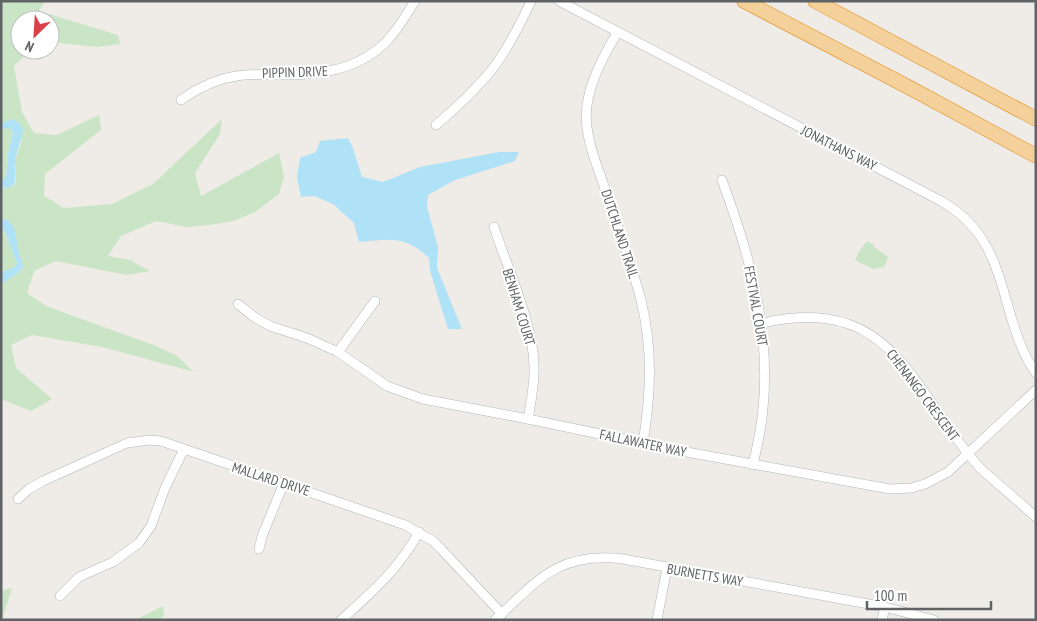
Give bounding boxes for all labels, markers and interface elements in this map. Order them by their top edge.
north arrow [10,10,60,60]
text: N [22,37,37,57]
street label: PIPPIN DRIVE [262,62,328,82]
street label: JONATHANS WAY [797,121,880,175]
street label: DUTCHLAND TRAIL [597,187,643,281]
street label: FESTIVAL COURT [740,264,772,348]
street label: BENHAM COURT [499,266,539,348]
street label: CHENANGO CRESCENT [883,345,964,445]
street label: FALLAWATER WAY [598,425,689,461]
street label: MALLARD DRIVE [230,458,312,500]
street label: BURNETTS WAY [666,559,745,591]
scale bar [867,578,991,610]
text: 100 m [874,586,907,605]

